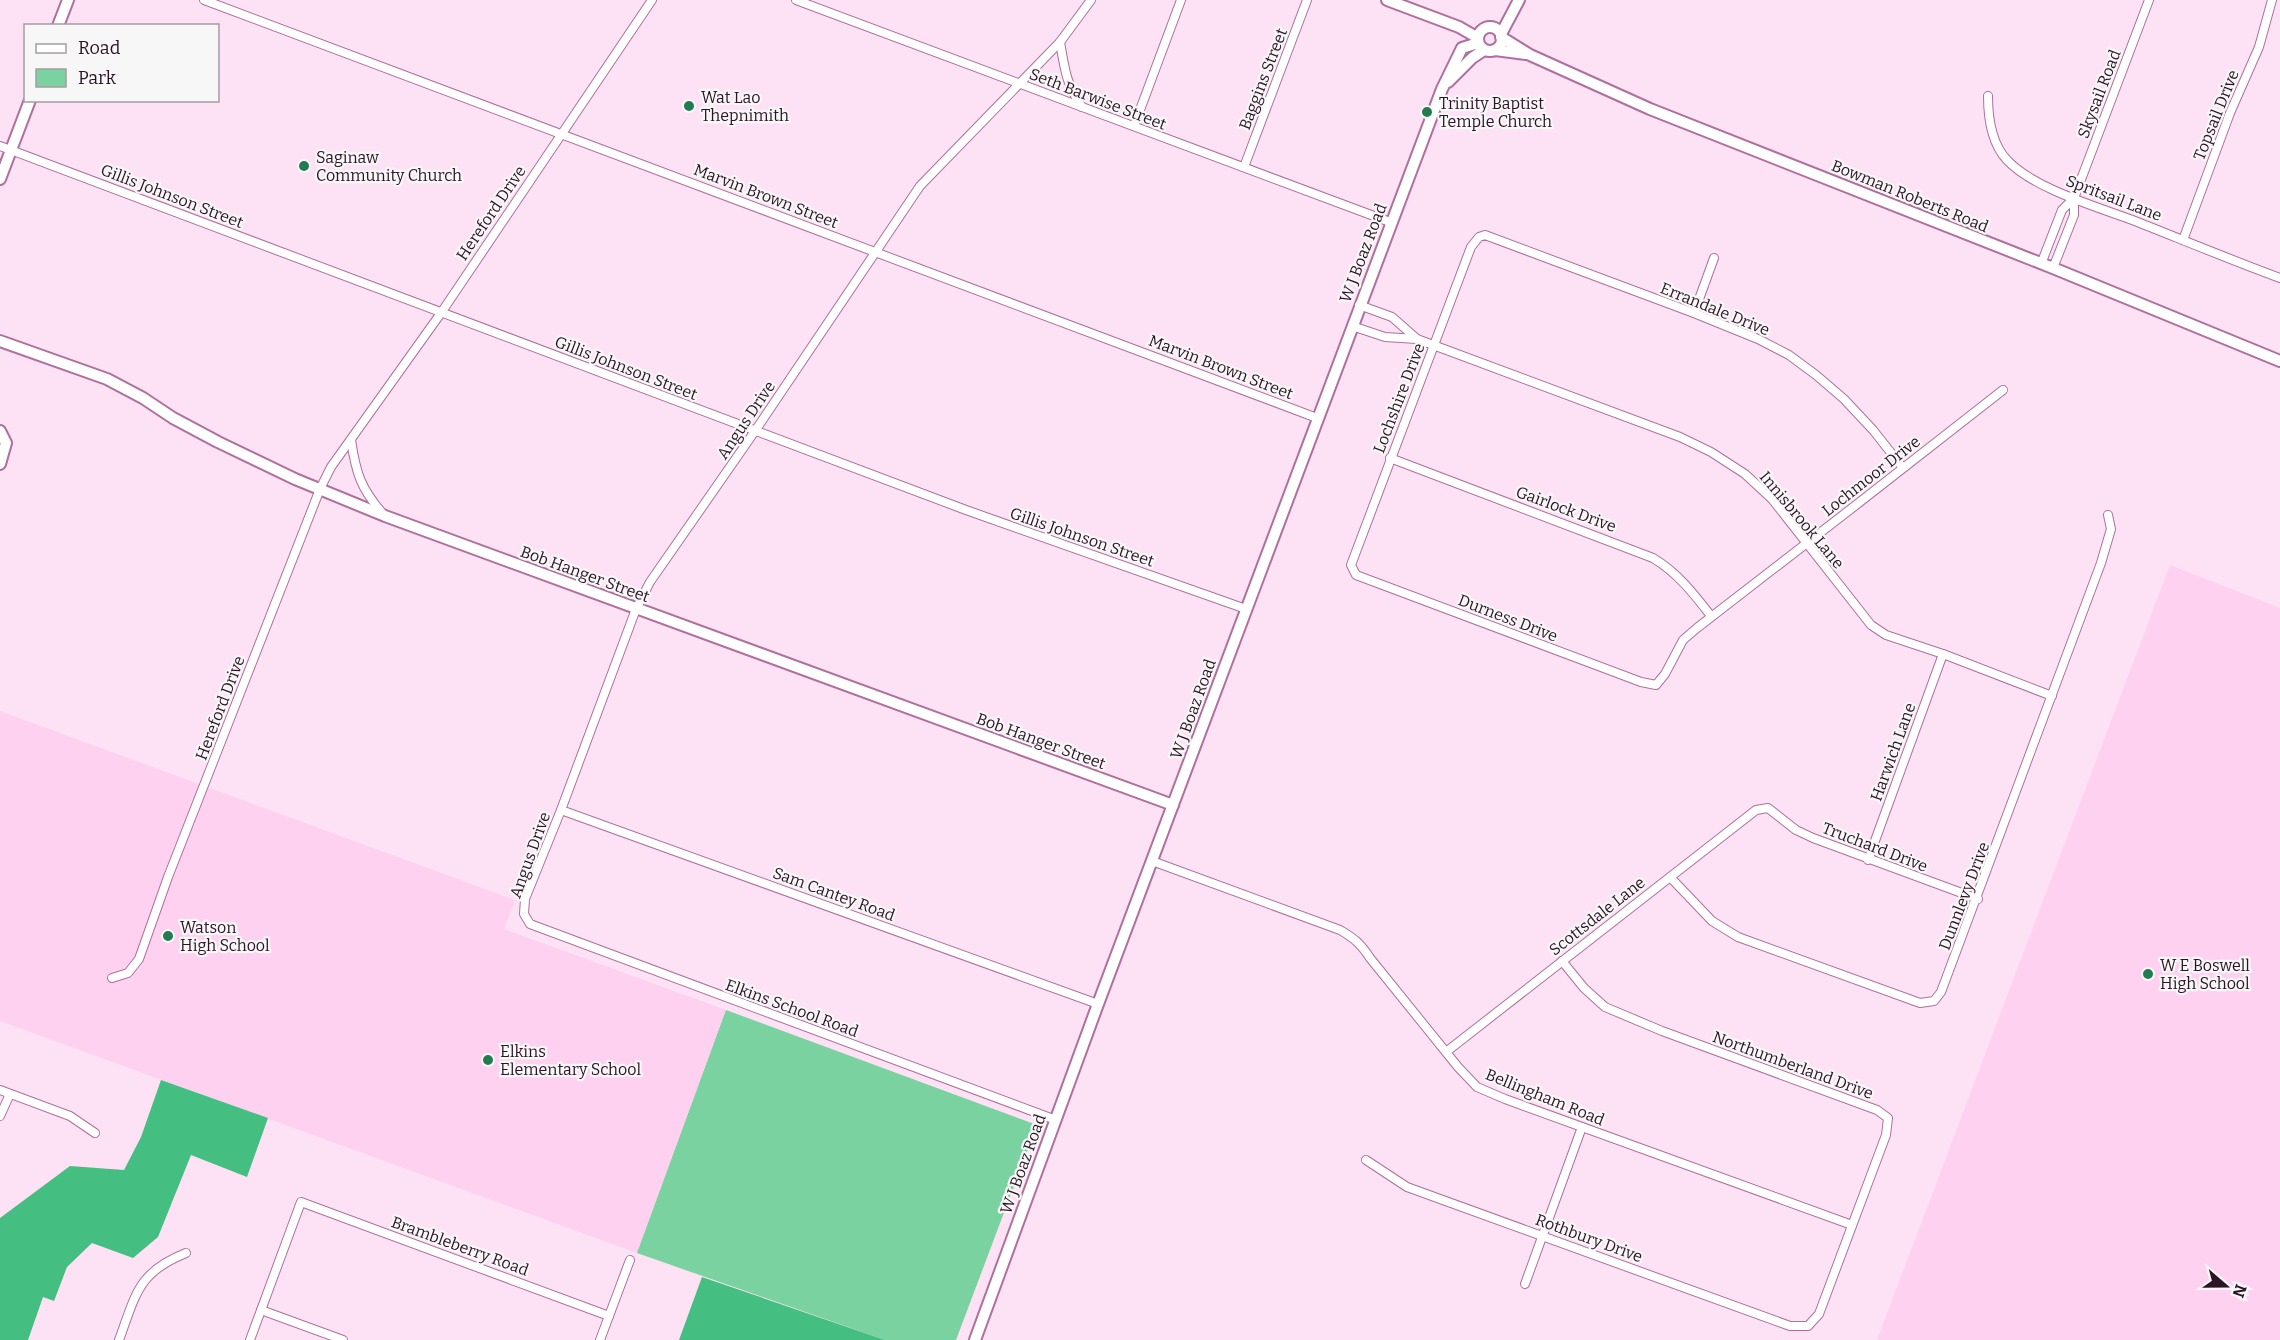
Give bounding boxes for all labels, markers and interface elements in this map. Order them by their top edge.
legend [24,24,219,102]
street label: Baggins Street [1235,25,1291,133]
text: Road [78,37,121,59]
street label: Skysail Road [2073,47,2125,141]
street label: Seth Barwise Street [1027,64,1169,134]
text: Park [78,67,117,89]
street label: Topsail Drive [2189,67,2243,163]
place label: Wat Lao Thepnimith [701,88,789,125]
place label: Trinity Baptist Temple Church [1439,94,1552,131]
marker: Wat Lao Thepnimith [682,99,696,113]
marker: Trinity Baptist Temple Church [1420,105,1434,119]
place label: Saginaw Community Church [316,148,462,185]
street label: Bowman Roberts Road [1829,156,1992,236]
marker: Saginaw Community Church [297,159,311,173]
street label: Gillis Johnson Street [98,160,246,232]
street label: Marvin Brown Street [691,160,841,232]
street label: Hereford Drive [452,162,530,264]
street label: Spritsail Lane [2063,171,2165,225]
street label: W J Boaz Road [1335,200,1391,305]
street label: Errandale Drive [1658,278,1772,340]
street label: Marvin Brown Street [1146,331,1296,403]
street label: Gillis Johnson Street [552,332,700,404]
street label: Lochshire Drive [1369,340,1429,456]
street label: Angus Drive [713,377,779,463]
street label: Lochmoor Drive [1818,432,1924,520]
street label: Innisbrook Lane [1756,467,1848,573]
street label: Gairlock Drive [1513,482,1619,536]
street label: Gillis Johnson Street [1007,503,1157,571]
street label: Bob Hanger Street [518,542,652,606]
street label: Durness Drive [1456,590,1560,646]
street label: Hereford Drive [191,653,249,763]
street label: W J Boaz Road [1166,656,1220,761]
street label: Harwich Lane [1866,700,1920,804]
street label: Bob Hanger Street [974,709,1108,773]
street label: Angus Drive [506,809,554,901]
street label: Truchard Drive [1820,818,1930,876]
street label: Dunnlevy Drive [1935,839,1993,953]
street label: Sam Cantey Road [770,863,898,925]
street label: Scottsdale Lane [1545,873,1649,959]
place label: Watson High School [180,918,270,955]
marker: Watson High School [161,929,175,943]
place label: W E Boswell High School [2160,956,2250,993]
marker: W E Boswell High School [2141,967,2155,981]
street label: Elkins School Road [723,975,862,1041]
street label: Northumberland Drive [1710,1027,1876,1103]
place label: Elkins Elementary School [500,1042,641,1079]
marker: Elkins Elementary School [481,1053,495,1067]
street label: Bellingham Road [1483,1064,1608,1130]
street label: W J Boaz Road [996,1111,1050,1216]
street label: Rothbury Drive [1533,1210,1645,1266]
street label: Brambleberry Road [389,1212,532,1280]
north arrow [2196,1256,2256,1316]
text: N [2229,1282,2251,1300]

